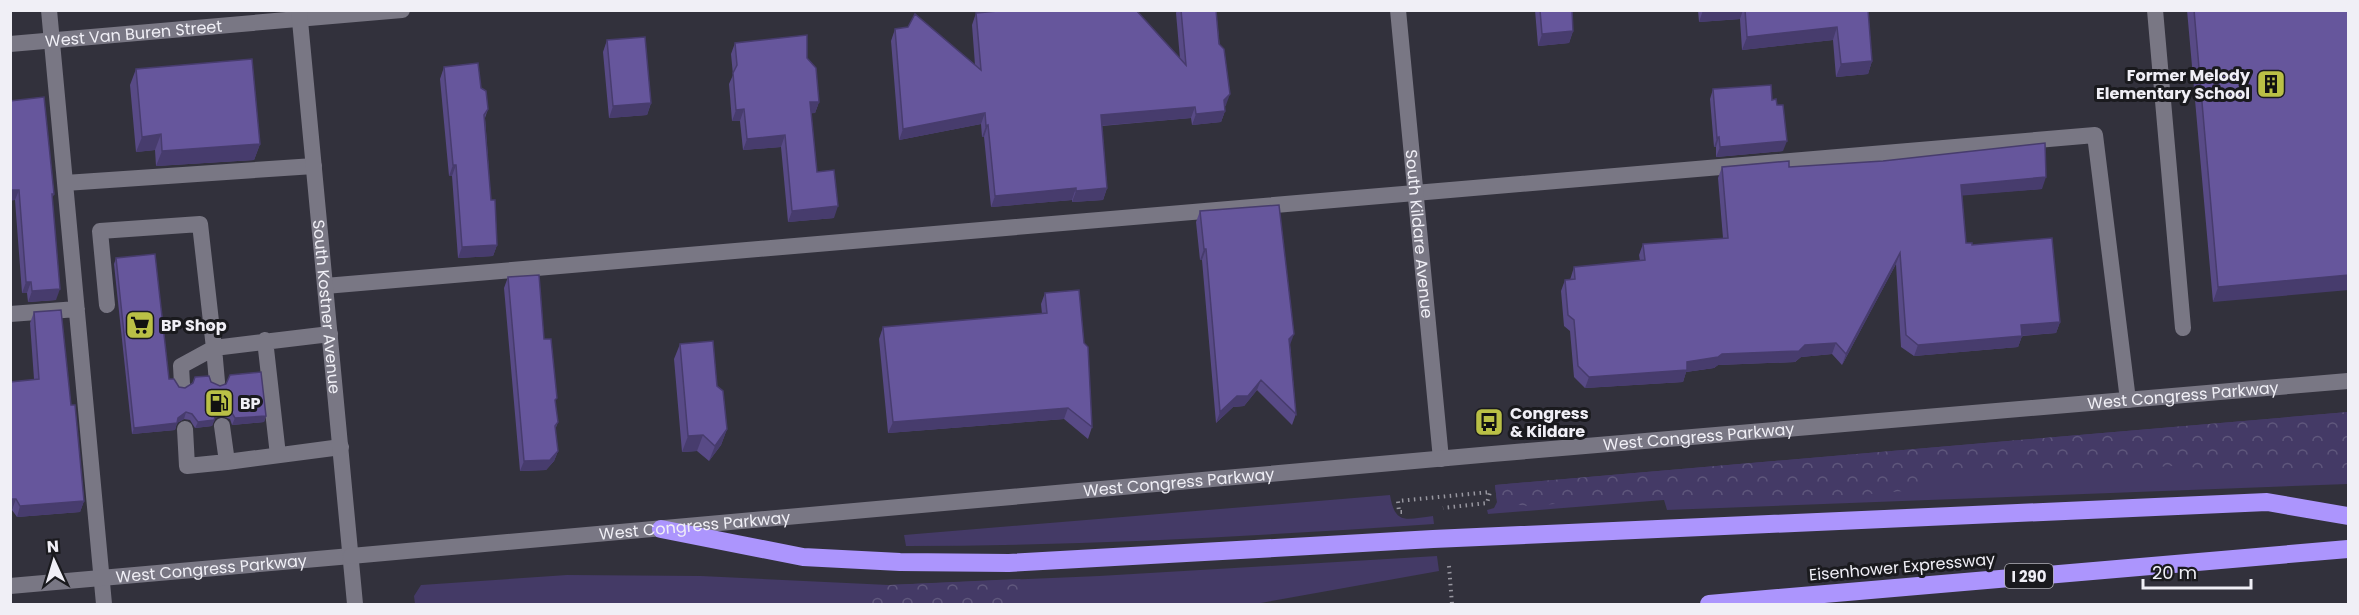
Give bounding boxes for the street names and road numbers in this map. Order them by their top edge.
street label: West Van Buren Street [44,14,223,52]
street label: South Kildare Avenue [1400,148,1439,320]
street label: South Kostner Avenue [307,219,347,395]
street label: West Congress Parkway [2086,375,2280,415]
street label: West Congress Parkway [1602,417,1795,456]
street label: West Congress Parkway [1082,462,1275,502]
street label: West Congress Parkway [598,505,791,545]
street label: Eisenhower Expressway [1808,547,1996,587]
street label: West Congress Parkway [115,548,308,588]
road number: I 290 [2005,564,2053,588]

